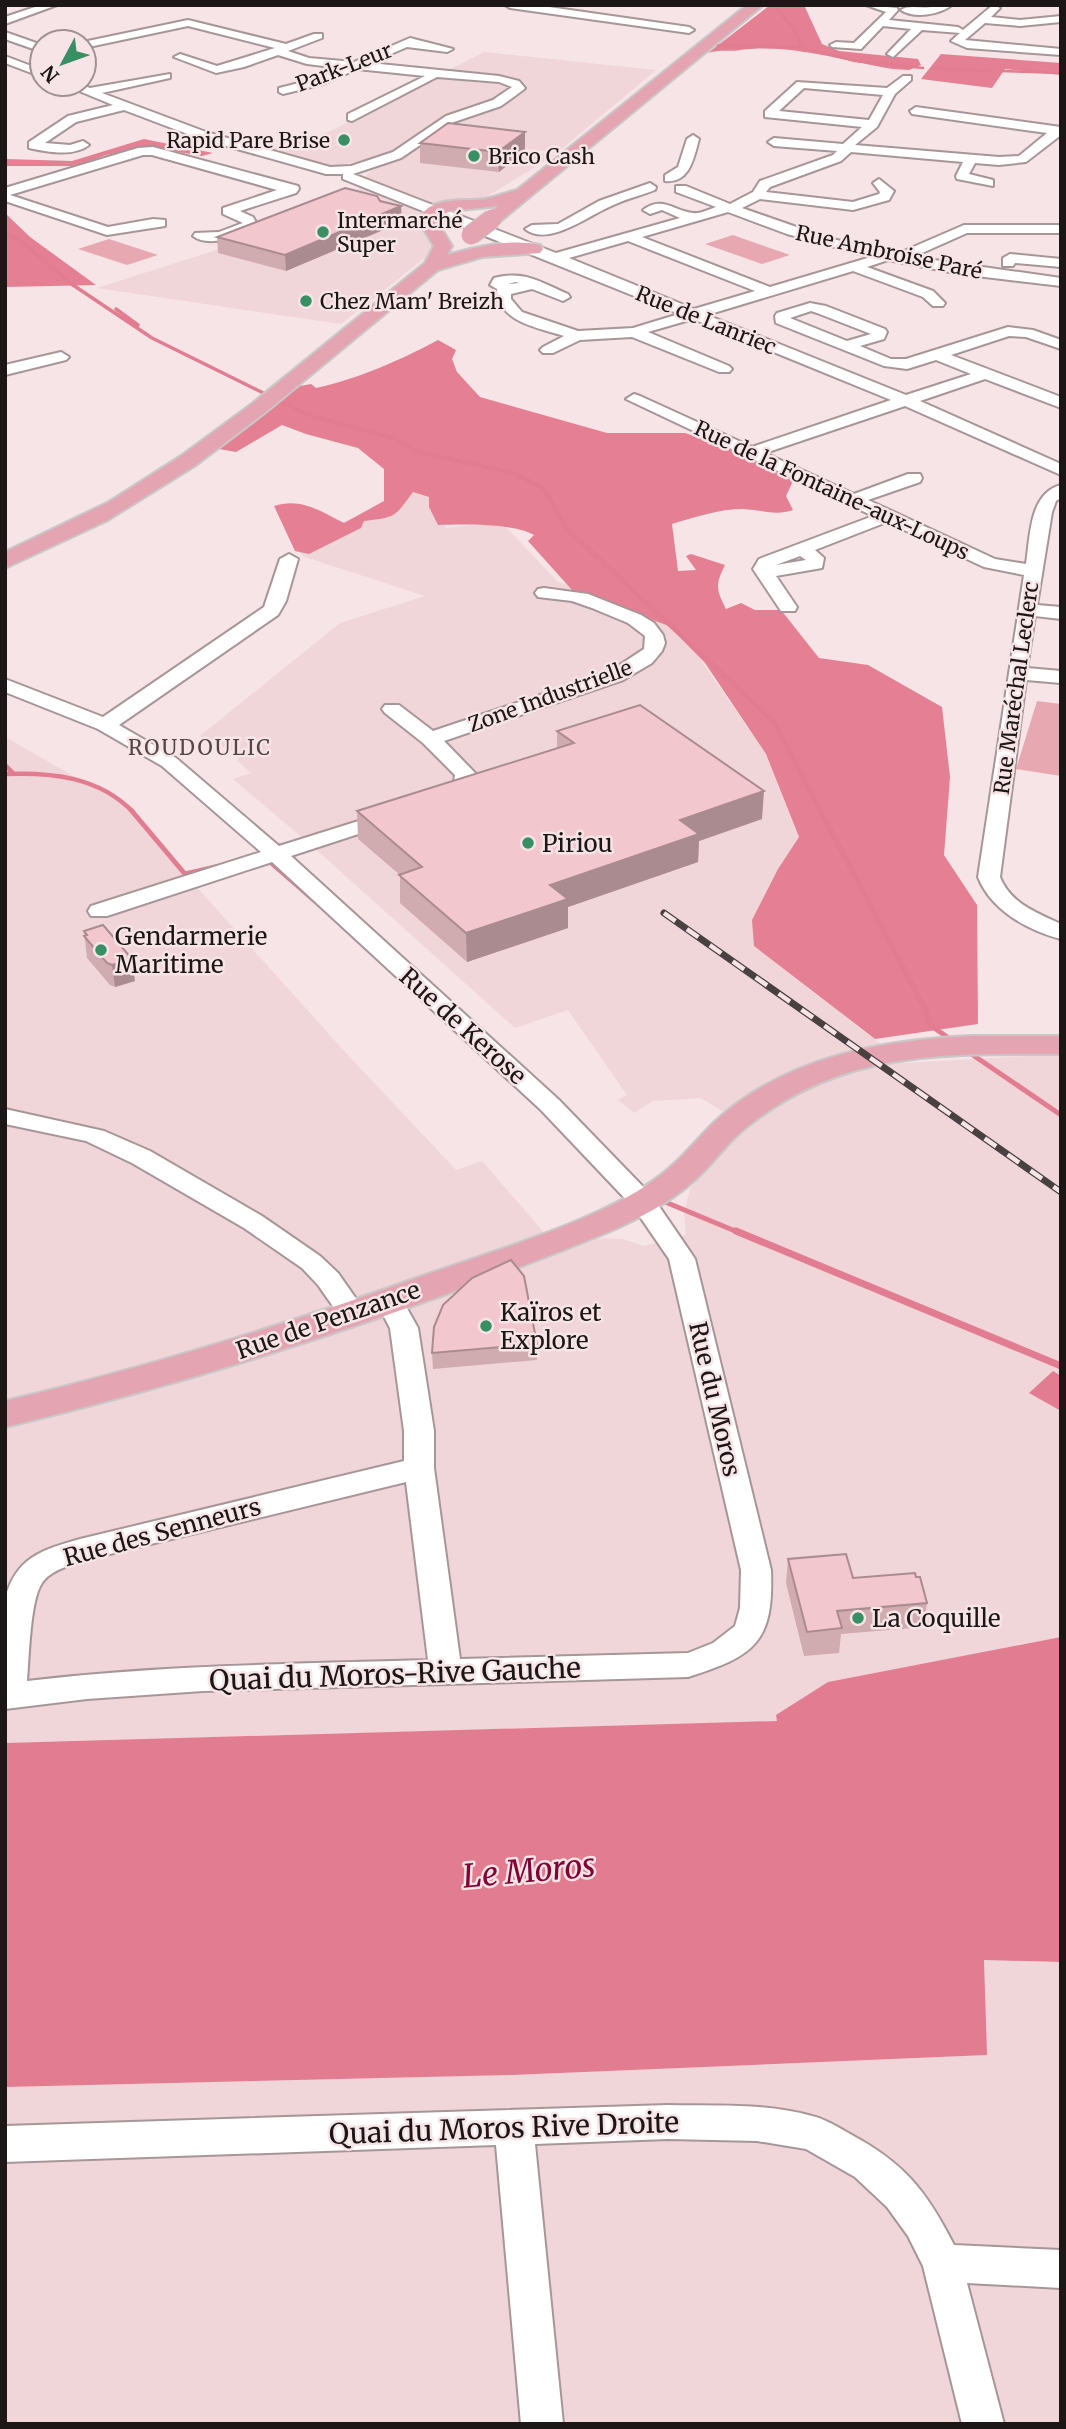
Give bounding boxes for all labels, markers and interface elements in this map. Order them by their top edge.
north arrow [28,28,98,98]
street label: Park-Leur [292,36,396,98]
text: N [36,61,64,88]
place label: Rapid Pare Brise [166,127,330,154]
marker: Rapid Pare Brise [336,132,352,148]
place label: Brico Cash [488,143,595,170]
marker: Brico Cash [466,148,482,164]
place label: Intermarché Super [337,207,462,258]
street label: Rue Ambroise Paré [793,219,985,285]
marker: Intermarché Super [315,224,331,240]
street label: Rue de Lanriec [632,280,780,360]
place label: Chez Mam' Breizh [320,288,504,315]
marker: Chez Mam' Breizh [298,293,314,309]
street label: Rue de la Fontaine-aux-Loups [690,414,974,566]
street label: Rue Maréchal Leclerc [988,580,1044,796]
street label: Zone Industrielle [464,654,636,738]
district label: ROUDOULIC [128,734,272,761]
place label: Piriou [542,828,613,859]
marker: Piriou [520,835,536,851]
place label: Gendarmerie Maritime [115,921,267,980]
marker: Gendarmerie Maritime [93,942,109,958]
street label: Rue de Kerose [393,961,533,1091]
street label: Rue de Penzance [232,1274,424,1366]
place label: Kaïros et Explore [500,1297,602,1356]
marker: Kaïros et Explore [478,1318,494,1334]
street label: Rue du Moros [682,1318,748,1480]
street label: Rue des Senneurs [60,1491,264,1573]
place label: La Coquille [872,1603,1000,1634]
marker: La Coquille [850,1610,866,1626]
street label: Quai du Moros-Rive Gauche [209,1650,581,1698]
water label: Le Moros [461,1845,597,1897]
street label: Quai du Moros Rive Droite [328,2104,680,2152]

